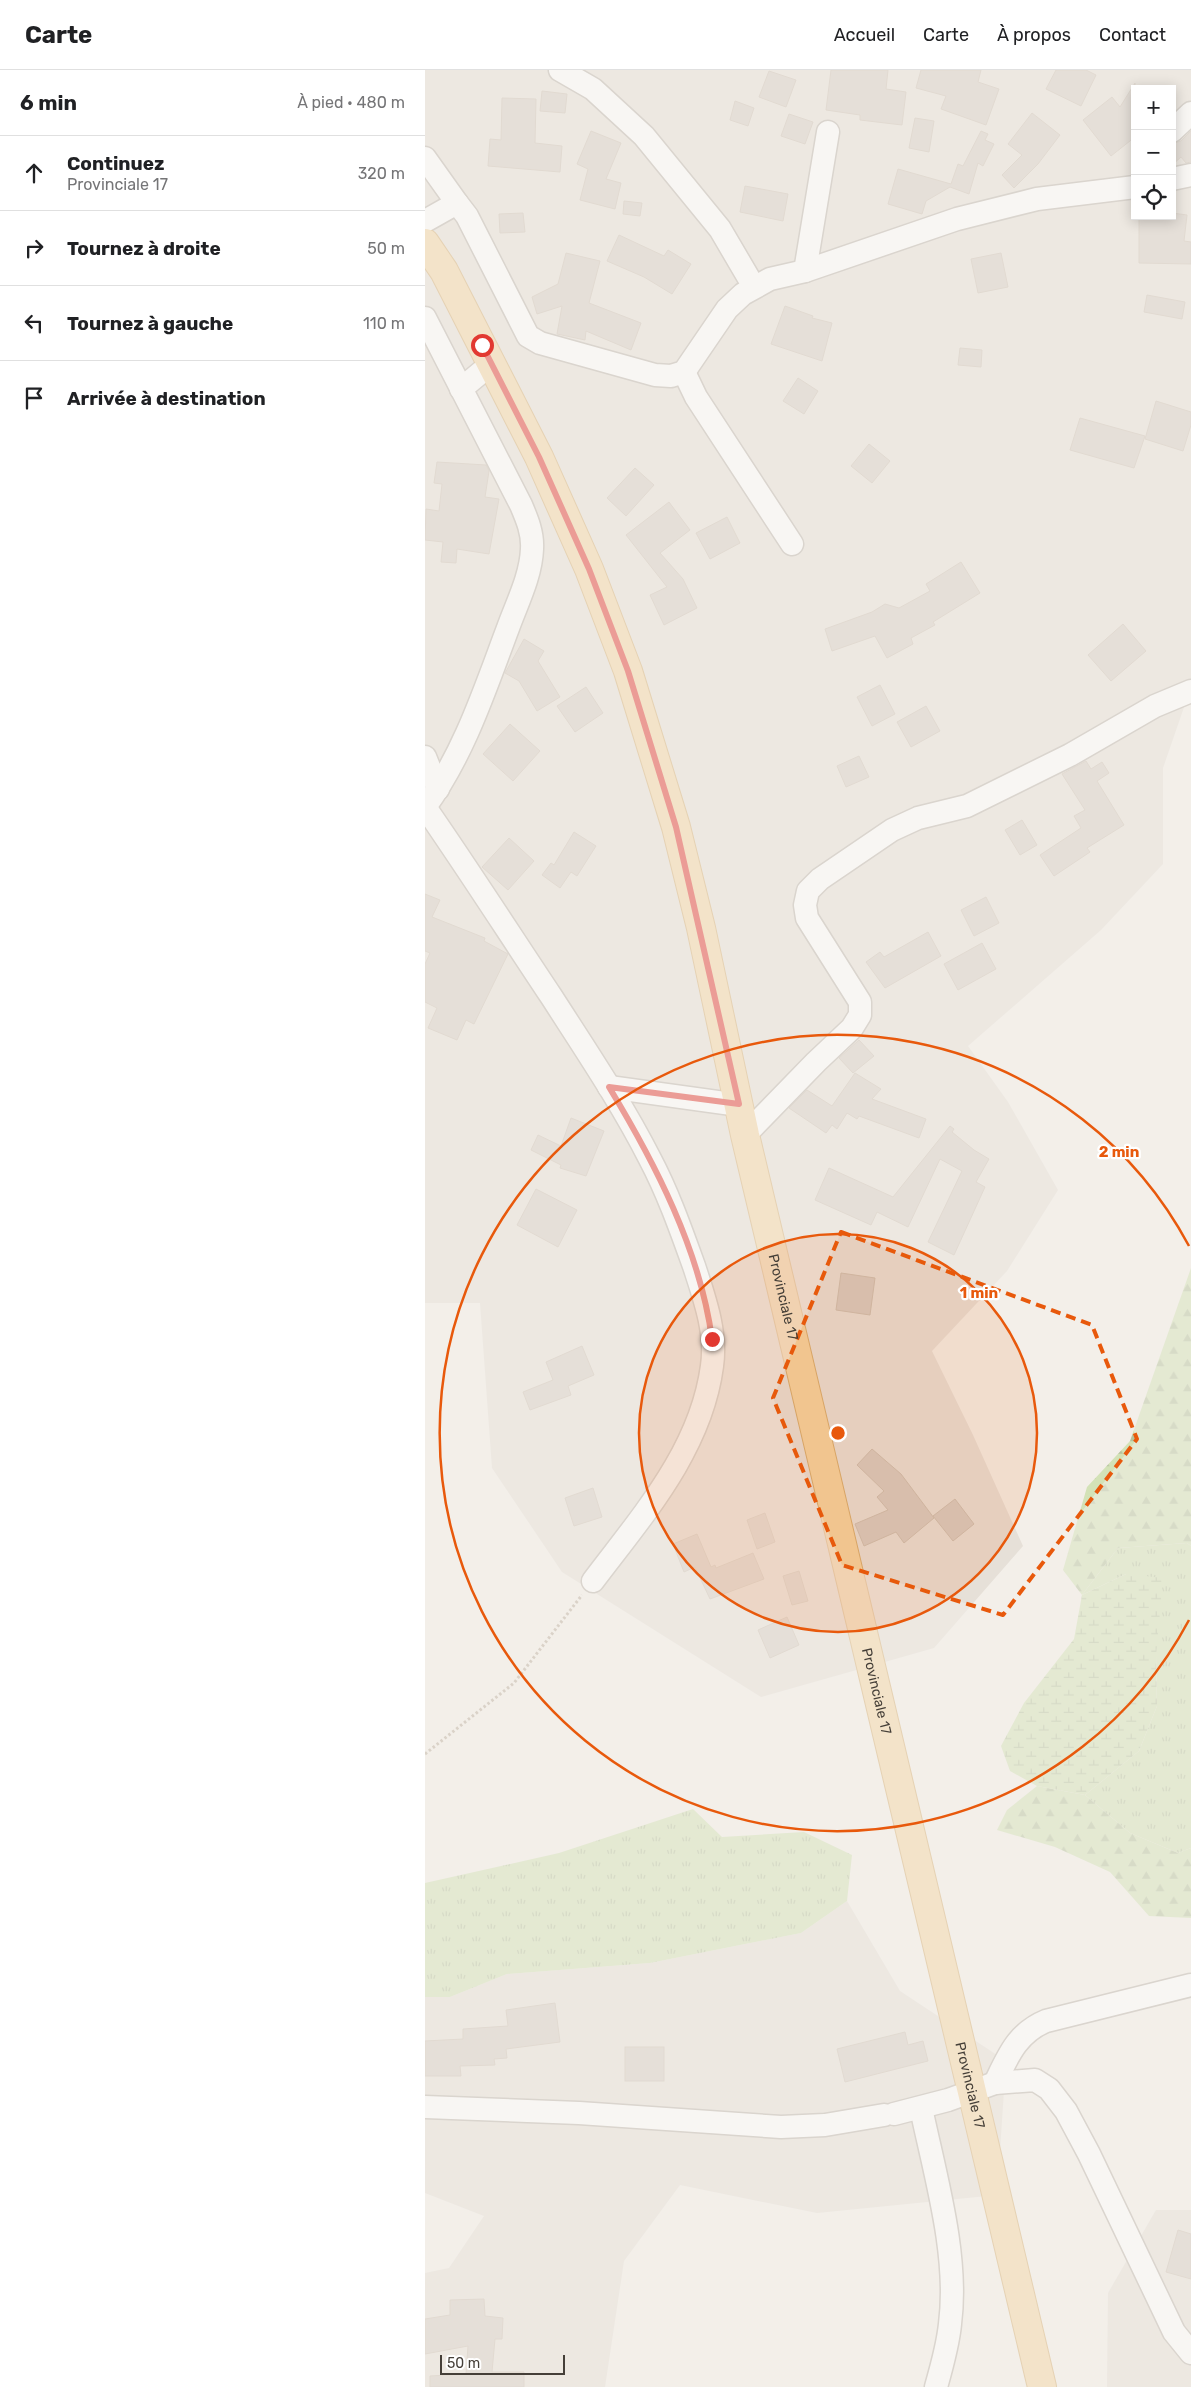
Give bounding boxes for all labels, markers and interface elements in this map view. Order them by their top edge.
text: Carte [25,21,92,49]
text: Accueil [834,24,895,46]
text: Carte [923,24,969,46]
text: À propos [997,24,1071,46]
text: Contact [1099,24,1166,46]
map controls [1131,85,1176,220]
button: + [1131,85,1176,130]
text: 6 min [20,90,77,115]
text: À pied · 480 m [297,93,405,112]
button: − [1131,130,1176,175]
text: Continuez [67,152,165,175]
icon: ahead [20,159,48,187]
text: 320 m [358,164,405,183]
text: Provinciale 17 [67,175,168,194]
button: locate [1131,175,1176,220]
icon: right [20,234,48,262]
text: Tournez à droite [67,237,221,260]
text: 50 m [367,239,405,258]
icon: left [20,309,48,337]
text: Tournez à gauche [67,312,233,335]
text: 110 m [363,314,405,333]
route start [471,334,494,357]
icon: arrive [20,384,48,412]
text: Arrivée à destination [67,387,266,410]
text: 2 min [1099,1143,1139,1161]
street label: Provinciale 17 [764,1252,801,1342]
text: 1 min [960,1284,998,1302]
route end [701,1328,724,1351]
centre of rings [829,1424,847,1442]
street label: Provinciale 17 [858,1646,895,1736]
street label: Provinciale 17 [951,2040,988,2130]
scale bar [440,2352,565,2375]
text: 50 m [447,2355,480,2372]

